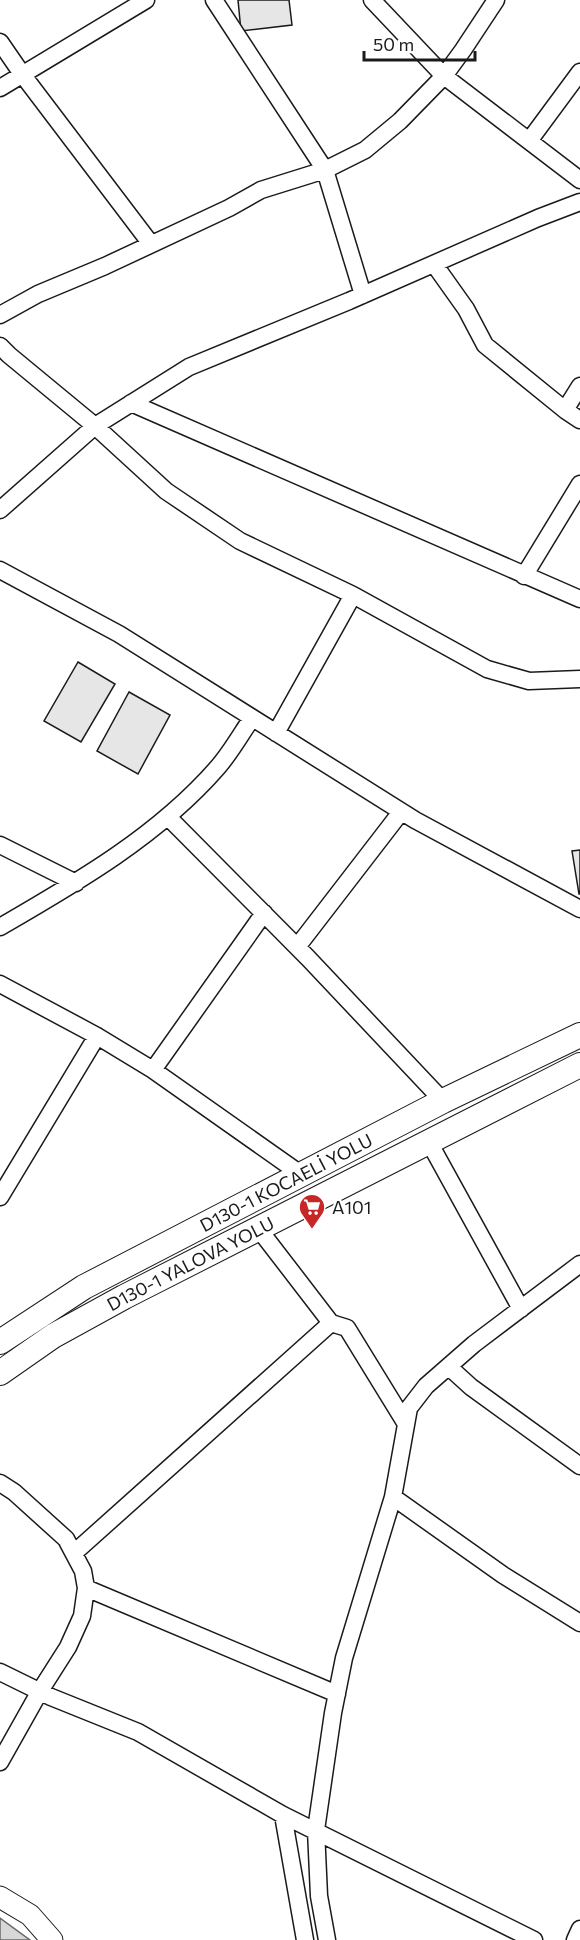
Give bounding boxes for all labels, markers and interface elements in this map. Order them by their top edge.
scale bar [364,24,475,62]
text: 50 m [373,33,414,55]
street label: D130-1 KOCAELİ YOLU [196,1129,376,1236]
supermarket icon: A101 [297,1192,327,1230]
place label: A101 [332,1196,372,1218]
street label: D130-1 YALOVA YOLU [103,1212,278,1315]

